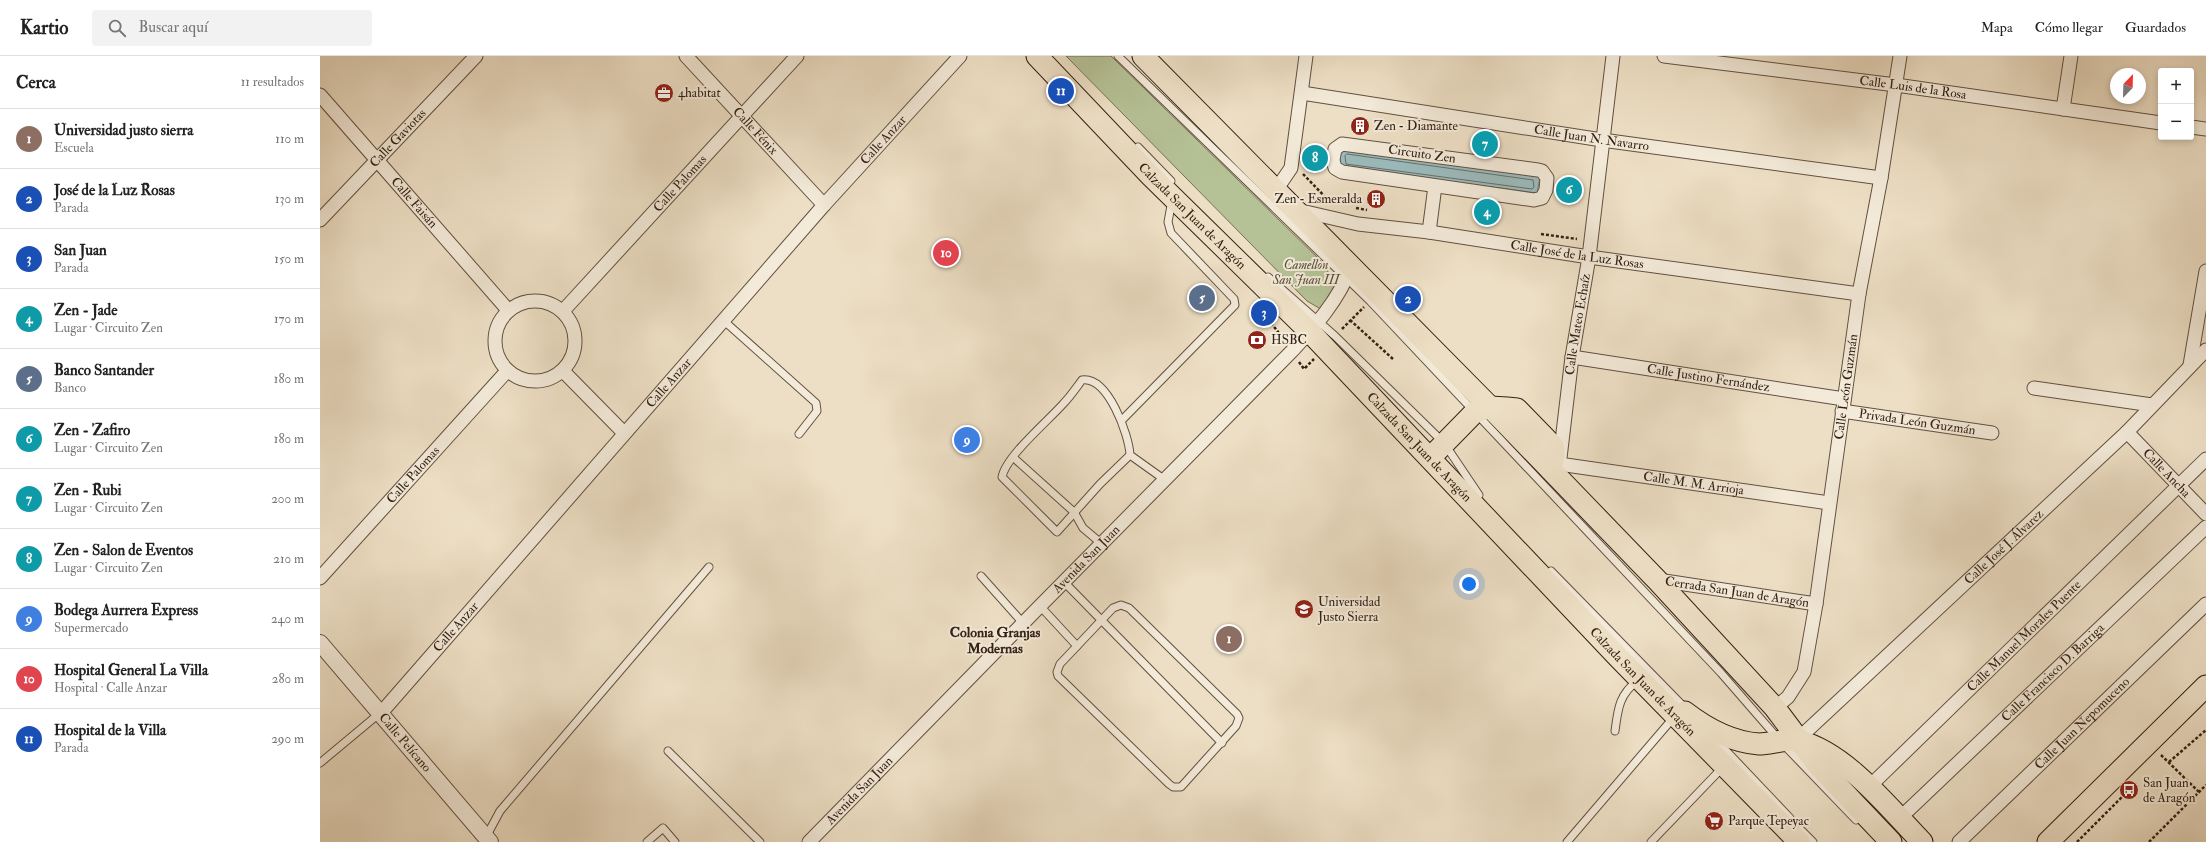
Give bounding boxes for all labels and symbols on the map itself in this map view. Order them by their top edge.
north arrow [2110,68,2146,104]
street label: Calle Luis de la Rosa [1859,73,1968,103]
pin: 11 [1048,76,1074,106]
office icon: 4habitat [653,82,675,104]
place label: 4habitat [678,85,721,101]
street label: Calle Fénix [729,104,781,158]
street label: Calle Gaviotas [366,105,430,171]
street label: Calle Anzar [857,112,910,168]
building icon: Zen - Diamante [1349,115,1371,137]
place label: Zen - Diamante [1374,118,1459,134]
street label: Calle Juan N. Navarro [1533,121,1650,154]
pin: 7 [1472,129,1498,159]
street label: Circuito Zen [1387,141,1457,167]
pin: 8 [1302,143,1328,173]
street label: Calle Palomas [650,151,710,215]
street label: Calzada San Juan de Aragón [1135,159,1250,273]
street label: Calle Faisán [387,174,441,232]
pin: 6 [1556,175,1582,205]
building icon: Zen - Esmeralda [1365,188,1387,210]
place label: Zen - Esmeralda [1275,191,1363,207]
pin: 4 [1474,197,1500,227]
street label: Calle José de la Luz Rosas [1509,237,1645,273]
pin: 10 [933,238,959,268]
park label: Camellon San Juan III [1272,257,1341,288]
street label: Calle Mateo Echaíz [1562,271,1594,376]
pin: 5 [1189,283,1215,313]
pin: 2 [1395,284,1421,314]
pin: 3 [1251,298,1277,328]
bank icon: HSBC [1246,329,1268,351]
place label: HSBC [1271,332,1307,348]
street label: Calle León Guzmán [1831,333,1861,441]
street label: Calle Anzar [643,354,695,411]
street label: Calle Justino Fernández [1646,361,1772,396]
street label: Calzada San Juan de Aragón [1363,389,1475,506]
street label: Privada León Guzmán [1858,406,1977,439]
pin: 9 [954,425,980,455]
street label: Calle Palomas [383,442,444,507]
street label: Calle Ancha [2139,445,2194,501]
street label: Calle M. M. Arrioja [1642,468,1746,499]
street label: Calle José J. Álvarez [1961,505,2047,588]
street label: Avenida San Juan [1048,522,1124,597]
street label: Cerrada San Juan de Aragón [1664,573,1811,611]
your location [1459,574,1479,594]
street label: Calle Manuel Morales Puente [1964,576,2085,695]
place label: Universidad Justo Sierra [1317,594,1381,625]
school or university icon: Universidad Justo Sierra [1293,598,1315,620]
street label: Calle Anzar [430,599,482,655]
street label: Calle Francisco D. Barriga [1998,619,2108,725]
district label: Colonia Granjas Modernas [950,624,1040,657]
pin: 1 [1216,624,1242,654]
street label: Calzada San Juan de Aragón [1586,624,1699,740]
street label: Calle Juan Nepomuceno [2031,674,2133,773]
street label: Calle Pelícano [375,710,435,775]
street label: Avenida San Juan [822,753,897,829]
place label: San Juan de Aragón [2143,775,2196,806]
bus stop icon: San Juan de Aragón [2118,779,2140,801]
supermarket icon: Parque Tepeyac [1703,810,1725,832]
place label: Parque Tepeyac [1728,813,1809,830]

